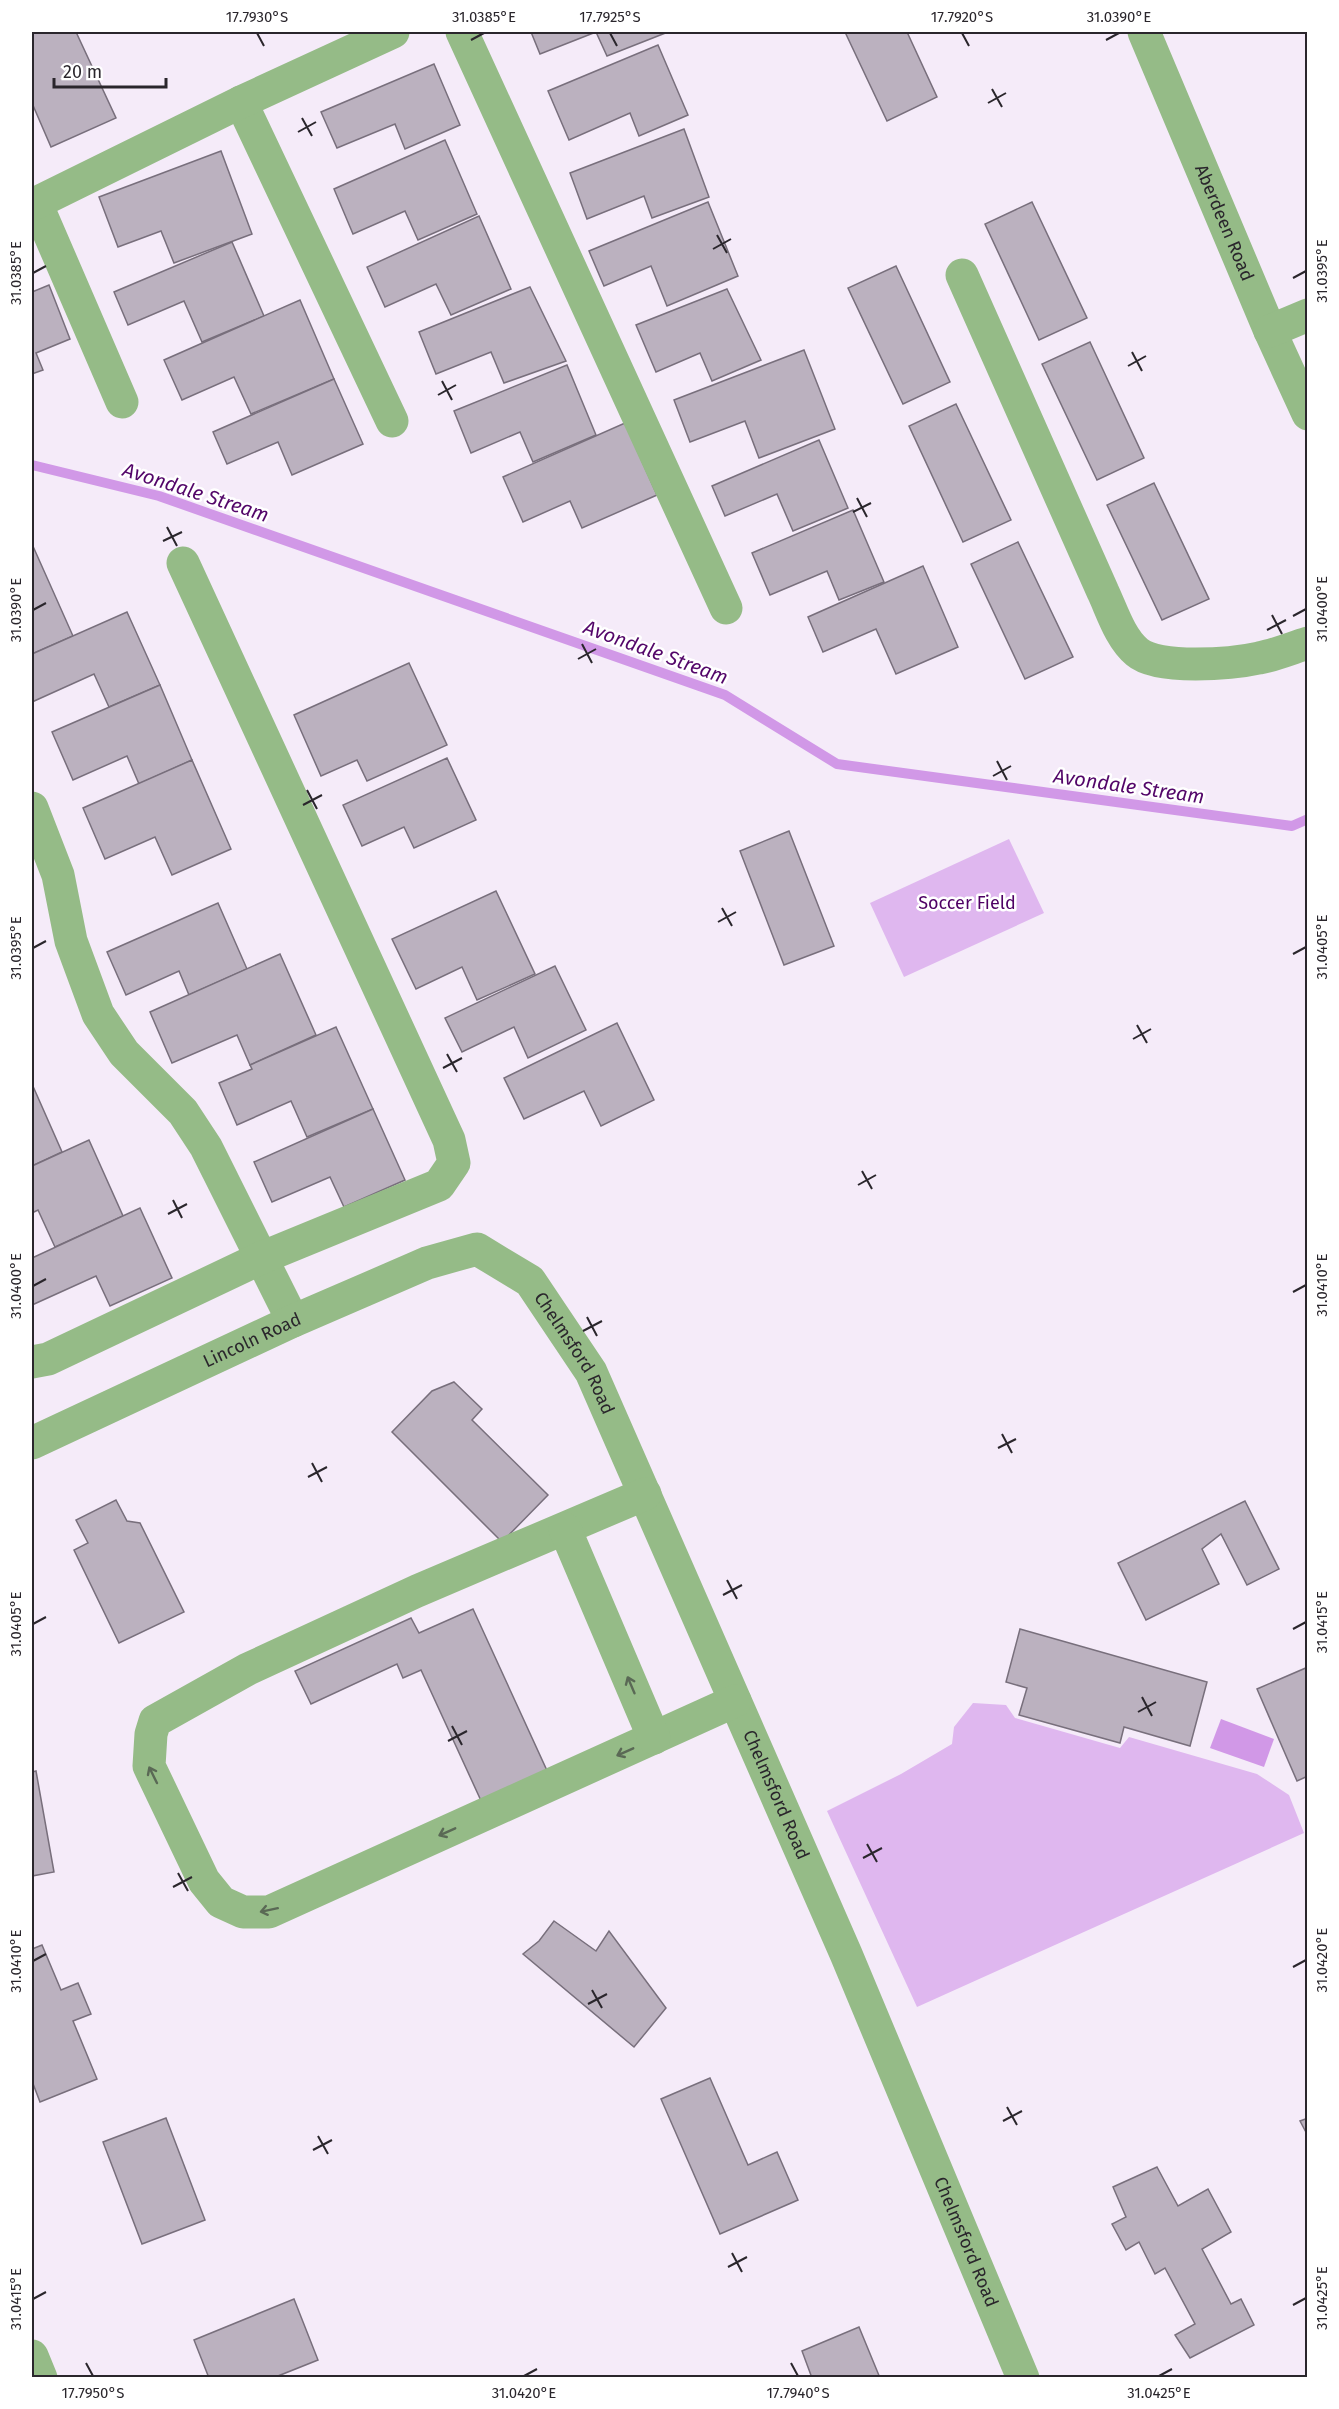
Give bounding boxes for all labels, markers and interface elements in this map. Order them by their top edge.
text: 17.7930°S [226,8,288,26]
text: 31.0385°E [452,8,516,26]
text: 17.7925°S [579,8,641,26]
text: 17.7920°S [931,8,993,26]
text: 31.0390°E [1087,8,1151,26]
scale bar [54,51,166,89]
text: 20 m [63,61,102,83]
street label: Aberdeen Road [1190,161,1259,284]
text: 31.0395°E [1313,239,1331,303]
text: 31.0385°E [7,241,25,305]
water label: Avondale Stream [119,457,272,527]
text: 31.0400°E [1313,576,1331,642]
text: 31.0390°E [7,578,25,642]
water label: Avondale Stream [580,614,731,689]
water label: Avondale Stream [1051,763,1206,808]
park label: Soccer Field [918,892,1016,914]
text: 31.0405°E [1313,915,1331,979]
text: 31.0395°E [7,916,25,980]
text: 31.0400°E [7,1253,25,1319]
text: 31.0410°E [1313,1253,1331,1317]
street label: Chelmsford Road [529,1288,619,1418]
street label: Lincoln Road [200,1308,304,1372]
text: 31.0415°E [1313,1591,1331,1653]
text: 31.0405°E [7,1592,25,1656]
one-way arrow [625,1676,636,1694]
street label: Chelmsford Road [738,1726,814,1863]
one-way arrow [616,1747,634,1758]
one-way arrow [147,1767,159,1785]
one-way arrow [439,1827,457,1839]
one-way arrow [260,1905,279,1916]
text: 31.0420°E [1313,1928,1331,1992]
text: 31.0410°E [7,1929,25,1993]
street label: Chelmsford Road [929,2173,1003,2310]
text: 31.0425°E [1313,2266,1331,2330]
text: 31.0415°E [7,2268,25,2330]
text: 17.7950°S [62,2384,124,2402]
text: 31.0420°E [492,2384,556,2402]
text: 17.7940°S [766,2384,830,2402]
text: 31.0425°E [1127,2384,1191,2402]

